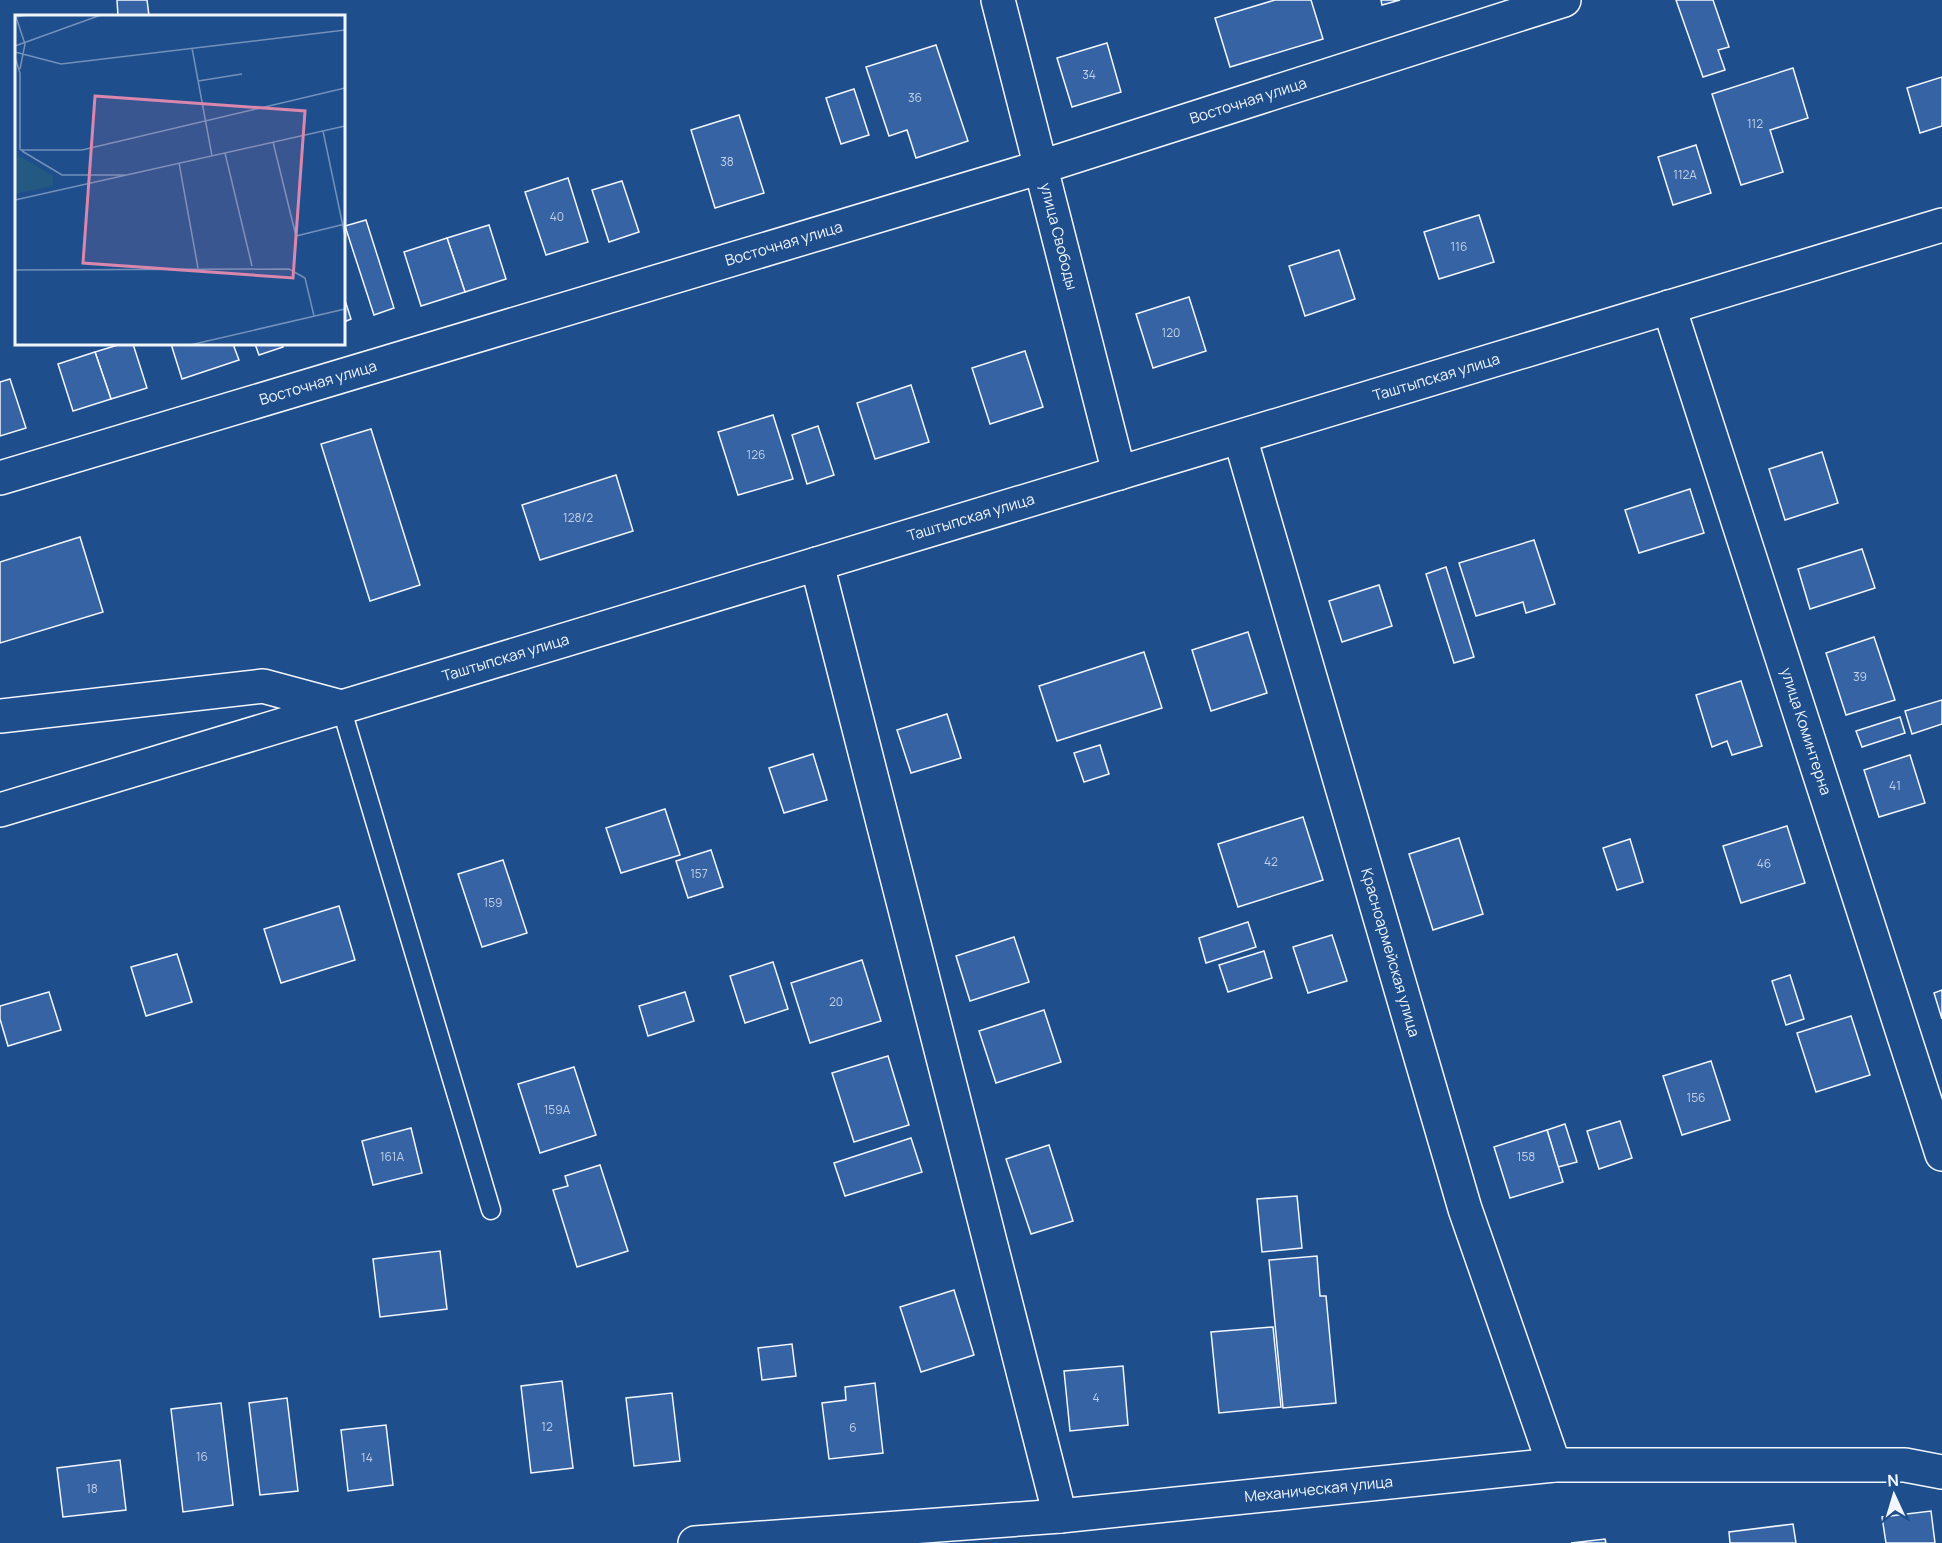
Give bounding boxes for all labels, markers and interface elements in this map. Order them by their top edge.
inset map [15,15,345,345]
house number: 34 [1082,66,1096,83]
street label: Восточная улица [1187,72,1309,129]
house number: 36 [908,89,922,106]
house number: 112 [1747,115,1763,132]
house number: 38 [720,153,734,170]
house number: 112А [1673,166,1697,183]
street label: улица Свободы [1035,180,1083,292]
house number: 40 [550,208,564,225]
street label: Восточная улица [722,216,845,271]
house number: 116 [1451,238,1467,255]
house number: 120 [1162,324,1180,341]
street label: Таштыпская улица [1370,348,1502,406]
street label: Восточная улица [257,355,379,410]
house number: 126 [747,446,765,463]
street label: Таштыпская улица [905,488,1037,546]
house number: 128/2 [563,509,593,526]
street label: Таштыпская улица [439,628,571,686]
street label: улица Коминтерна [1776,665,1837,798]
house number: 39 [1853,668,1867,685]
house number: 41 [1889,777,1901,794]
house number: 42 [1264,853,1278,870]
house number: 46 [1757,855,1771,872]
house number: 157 [690,865,708,882]
street label: Красноармейская улица [1356,865,1425,1039]
house number: 159 [483,894,503,911]
house number: 20 [829,993,843,1010]
house number: 156 [1686,1089,1706,1106]
house number: 159А [544,1101,571,1118]
house number: 161А [380,1148,405,1165]
house number: 158 [1517,1148,1535,1165]
house number: 4 [1092,1389,1100,1406]
house number: 12 [541,1418,553,1435]
house number: 6 [849,1419,857,1436]
house number: 16 [196,1448,208,1465]
house number: 14 [361,1449,373,1466]
north arrow [1864,1465,1924,1525]
text: N [1886,1469,1899,1491]
street label: Механическая улица [1243,1471,1394,1507]
house number: 18 [86,1480,98,1497]

